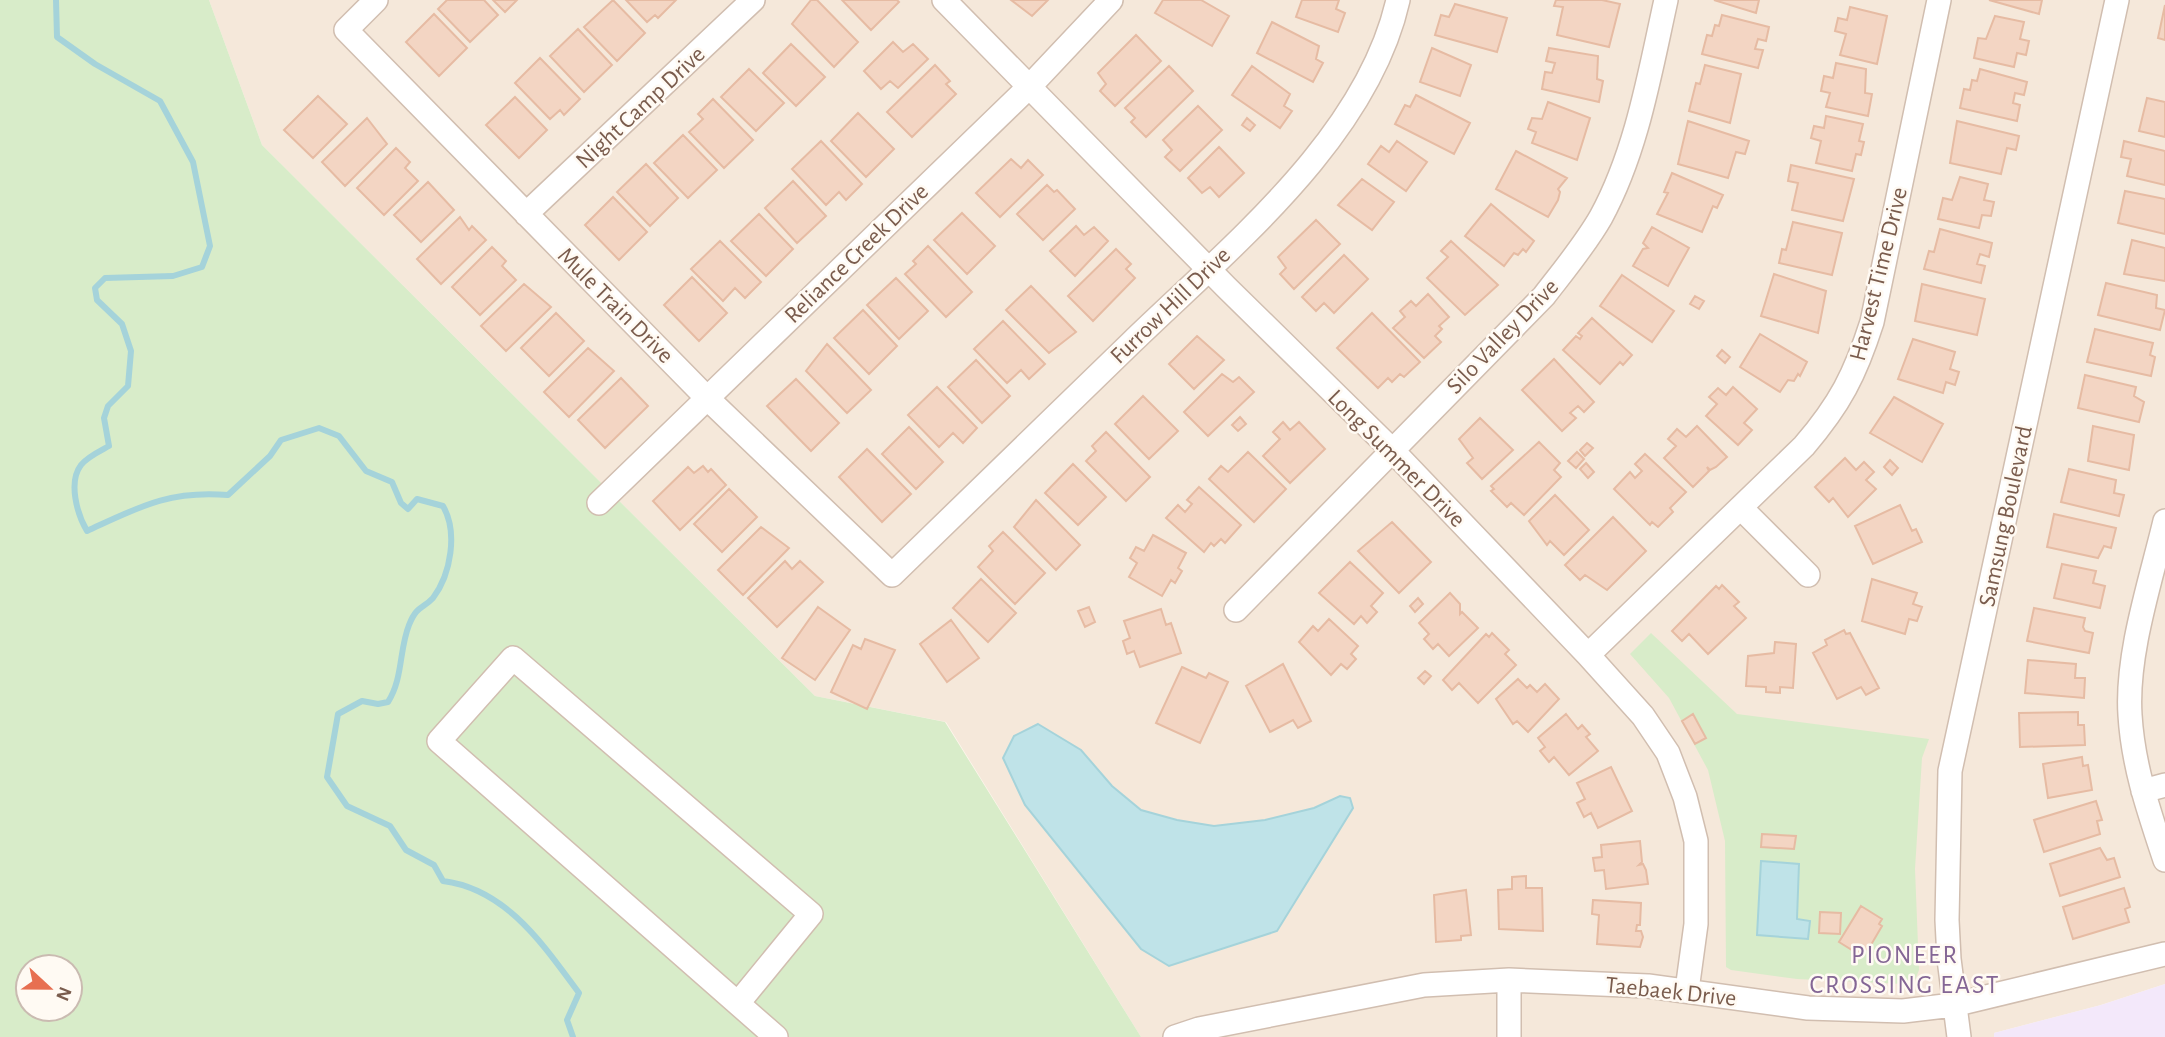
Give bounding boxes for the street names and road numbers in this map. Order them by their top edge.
street label: Night Camp Drive [572,42,710,173]
street label: Reliance Creek Drive [780,179,933,328]
street label: Harvest Time Drive [1846,185,1912,363]
street label: Mule Train Drive [553,243,678,368]
street label: Furrow Hill Drive [1106,243,1235,369]
street label: Silo Valley Drive [1442,275,1563,399]
street label: Long Summer Drive [1323,385,1470,532]
street label: Samsung Boulevard [1975,424,2037,609]
street label: Taebaek Drive [1604,973,1738,1011]

